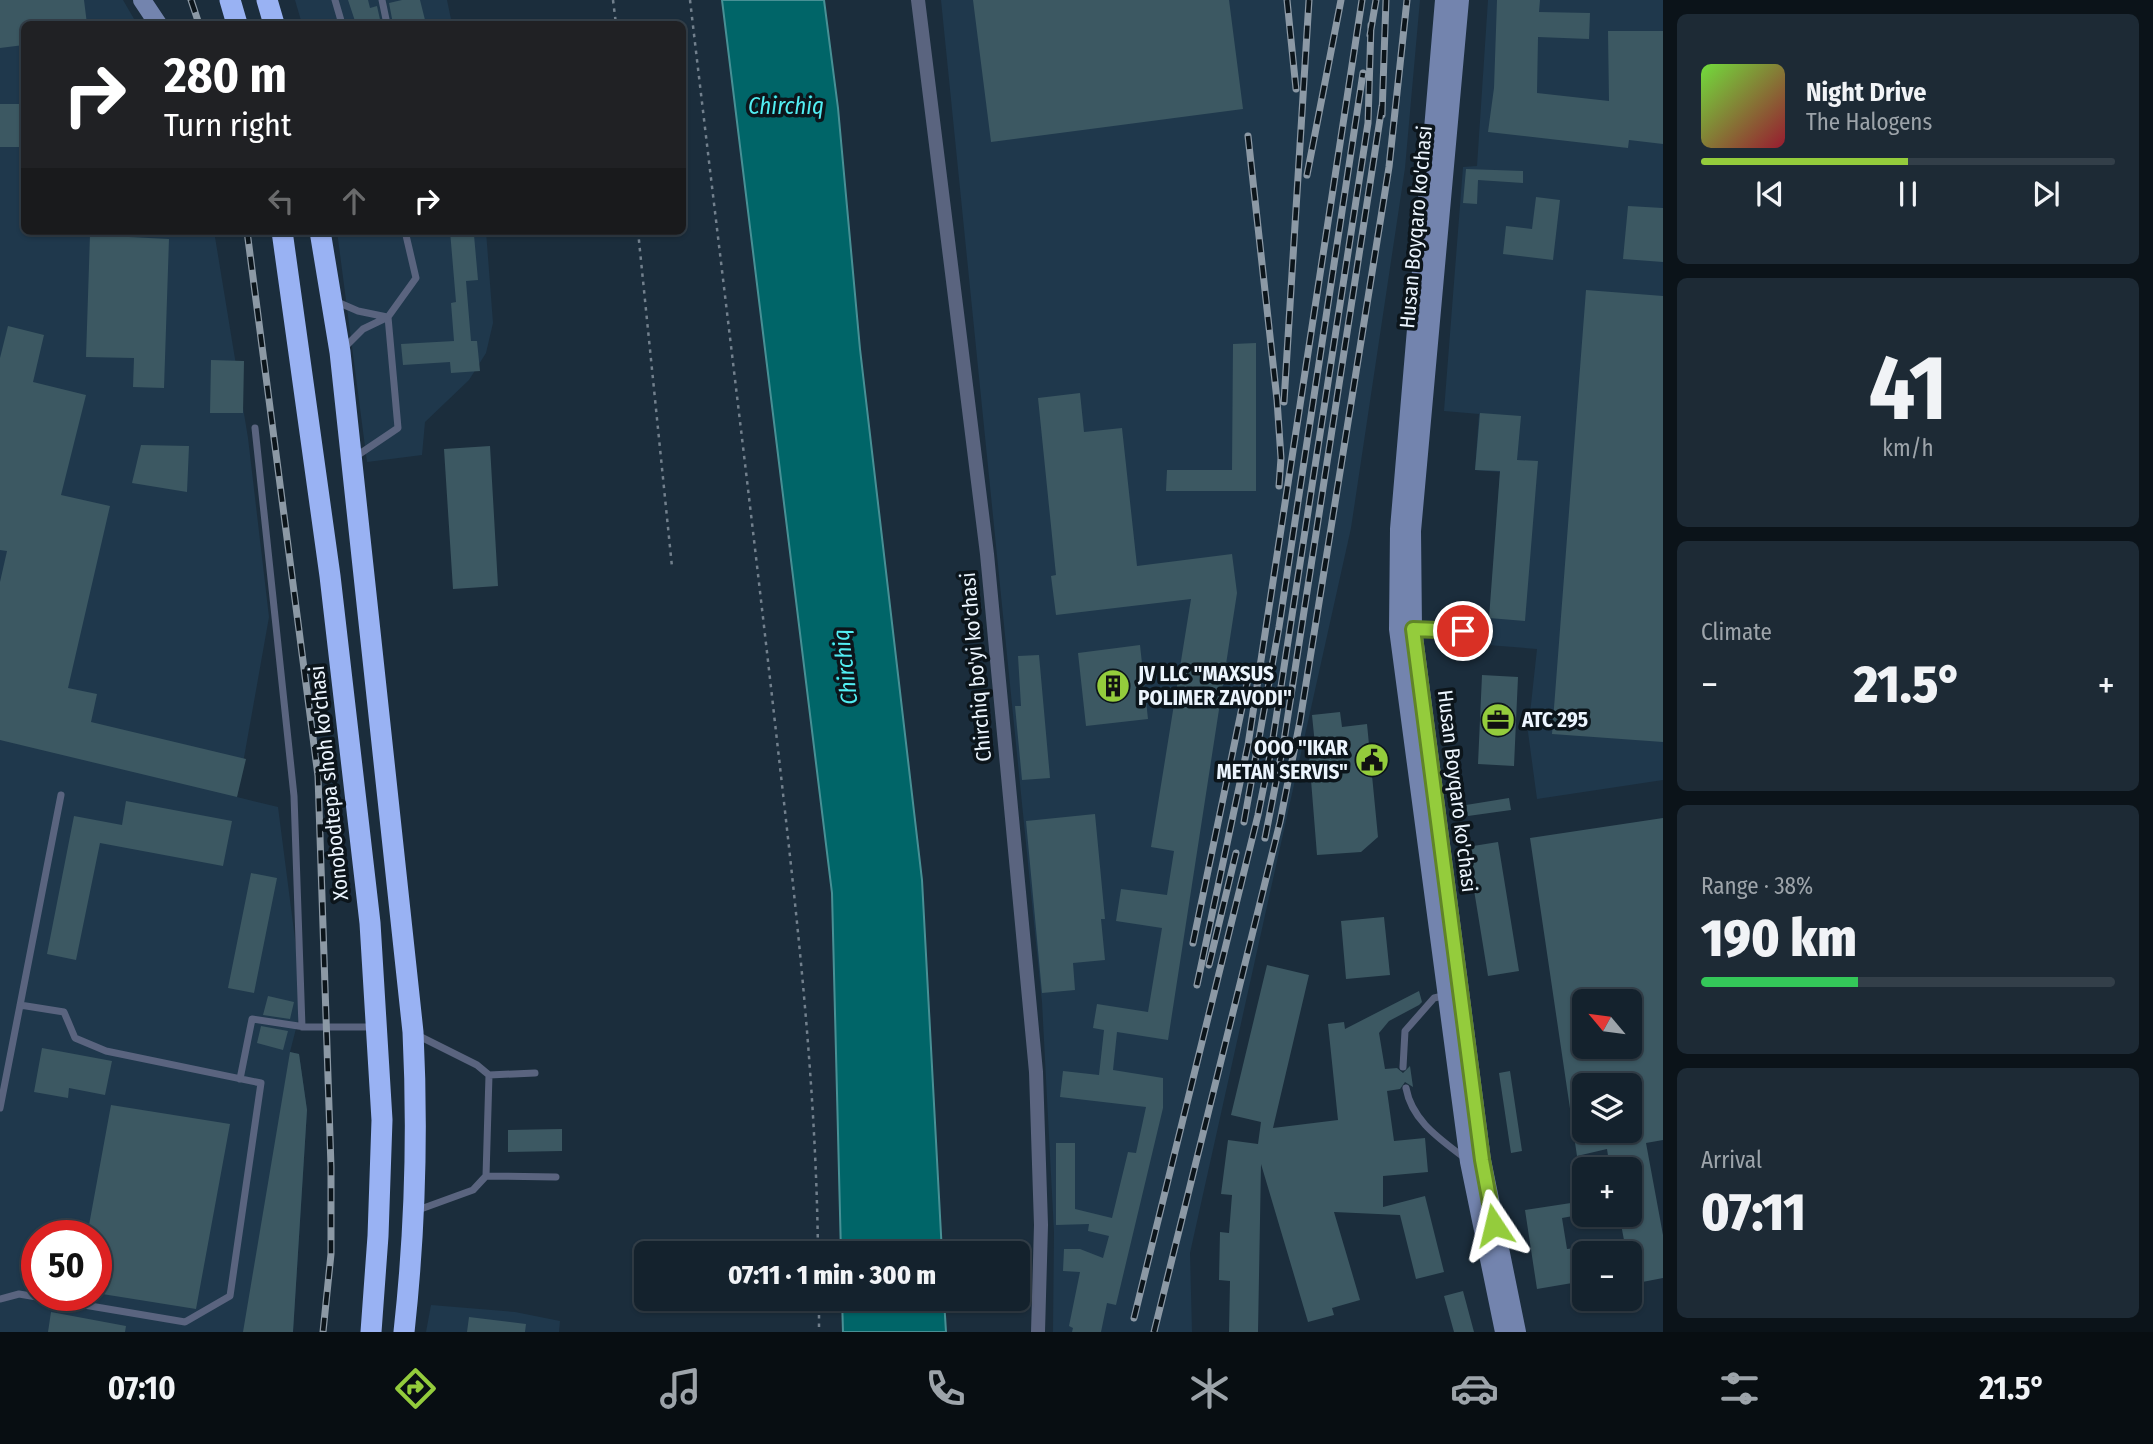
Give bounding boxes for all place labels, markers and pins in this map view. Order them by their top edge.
pin [1433,601,1493,661]
place label: JV LLC "MAXSUS POLIMER ZAVODI" [1137,661,1292,711]
building icon: JV LLC "MAXSUS POLIMER ZAVODI" [1094,667,1132,705]
office icon: ATC 295 [1479,701,1517,739]
place label: ATC 295 [1521,707,1588,733]
place label: OOO "IKAR METAN SERVIS" [1217,735,1348,785]
public building icon: OOO "IKAR METAN SERVIS" [1353,741,1391,779]

